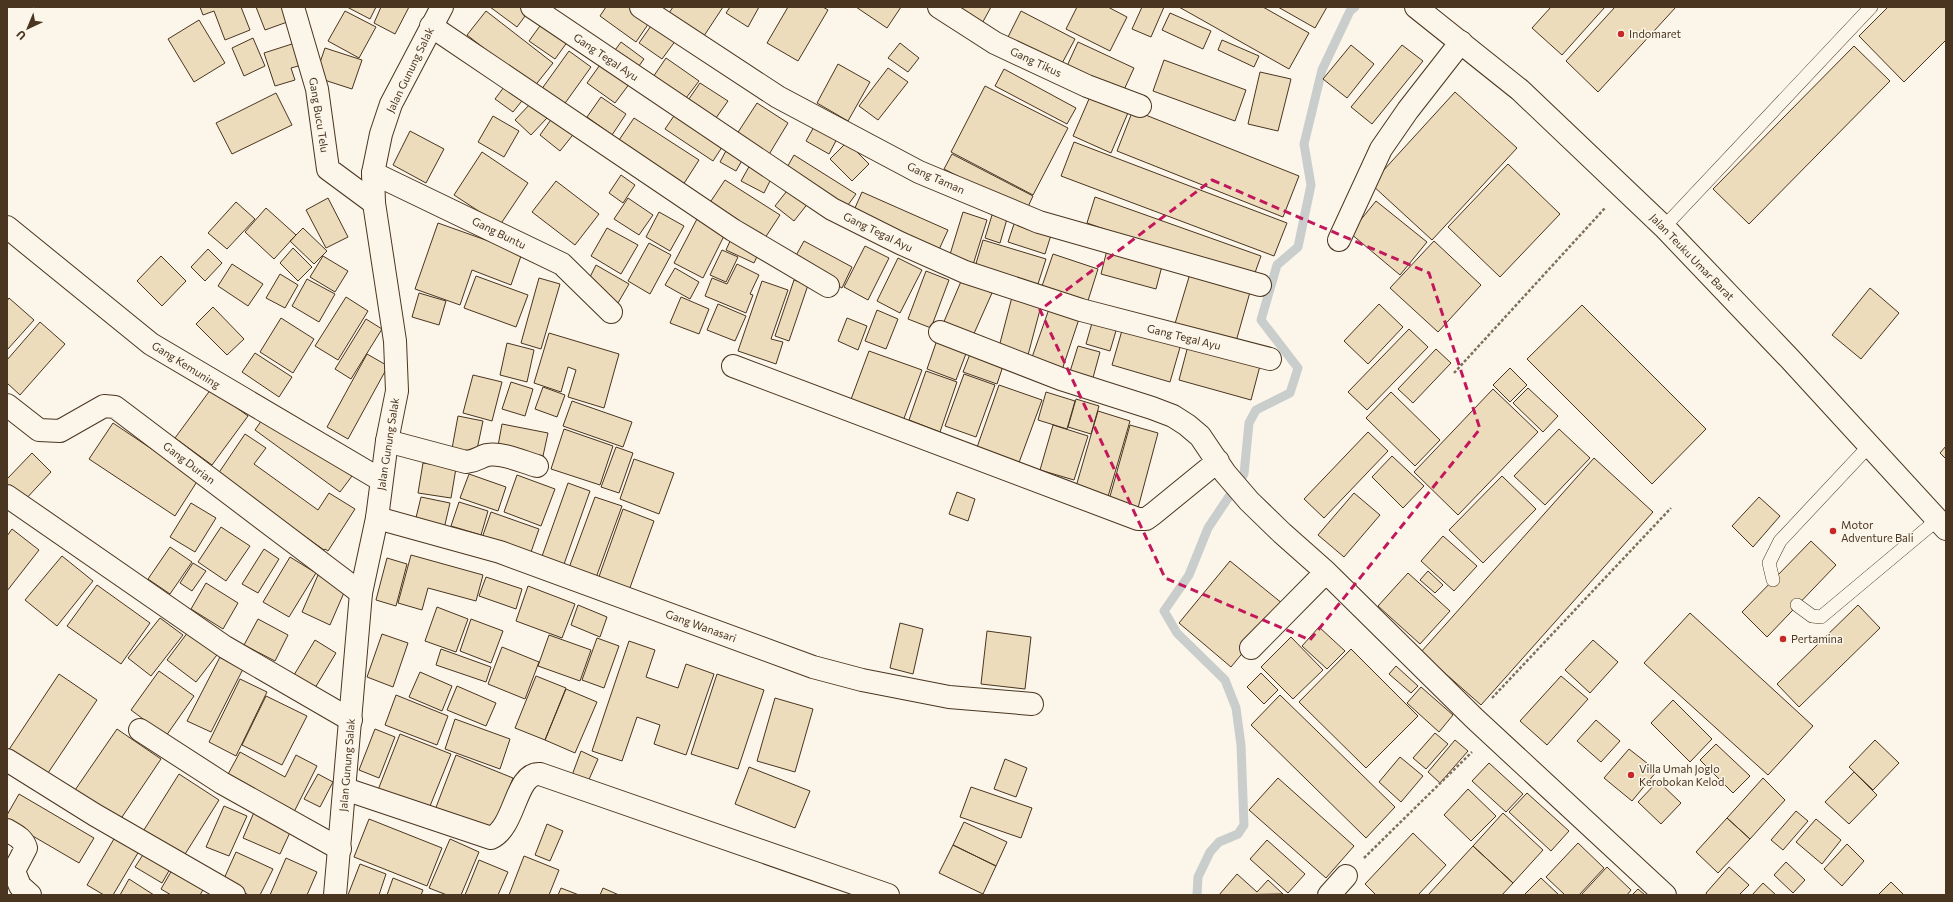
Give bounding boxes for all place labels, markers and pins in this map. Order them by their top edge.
place label: Indomaret [1629,27,1682,40]
marker: Indomaret [1616,29,1626,39]
place label: Motor Adventure Bali [1841,518,1914,544]
marker: Motor Adventure Bali [1828,526,1838,536]
place label: Pertamina [1791,632,1843,645]
marker: Pertamina [1778,634,1788,644]
place label: Villa Umah Joglo Kerobokan Kelod [1639,762,1724,788]
marker: Villa Umah Joglo Kerobokan Kelod [1626,770,1636,780]

